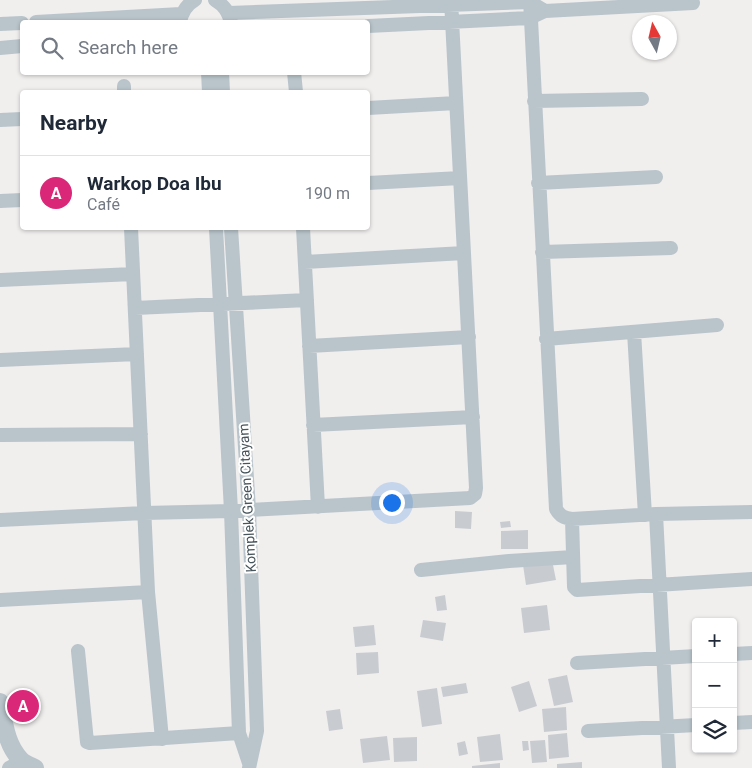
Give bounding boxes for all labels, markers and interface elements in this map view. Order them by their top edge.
north arrow [632,15,677,60]
search box [20,20,370,75]
icon: search [38,34,66,62]
text: Search here [78,36,178,59]
text: Nearby [40,111,107,135]
text: Warkop Doa Ibu [87,172,222,195]
text: A [51,184,61,203]
text: 190 m [305,184,350,203]
text: Café [87,195,120,214]
street label: Komplek Green Citayam [235,423,259,573]
your location [379,490,405,516]
map controls [692,618,737,753]
button: + [692,618,737,663]
button: − [692,663,737,708]
pin: A [7,687,39,725]
button: layers [692,708,737,753]

